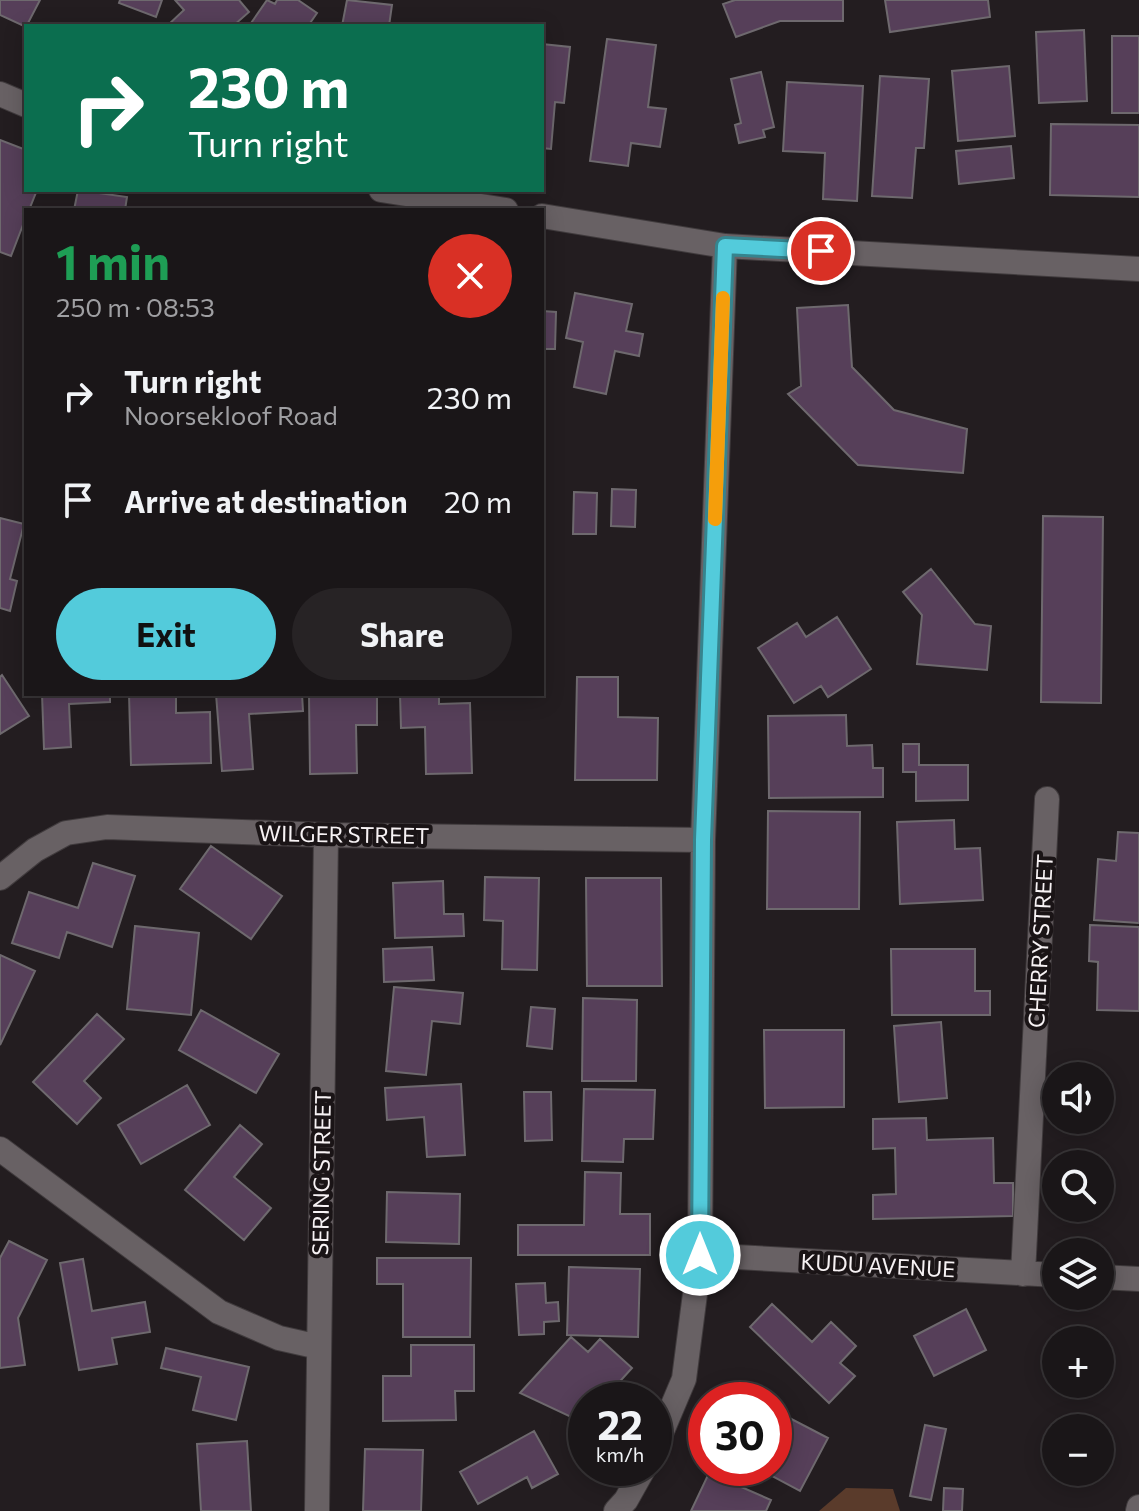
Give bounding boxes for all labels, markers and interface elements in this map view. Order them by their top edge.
text: 230 m [188,51,349,120]
icon: right [56,56,160,160]
text: Turn right [188,120,349,164]
pin [787,217,855,285]
icon: arrive [799,229,843,273]
text: 1 min [56,231,170,290]
button: close [428,234,512,318]
text: 250 m · 08:53 [56,291,215,322]
text: Turn right [124,362,261,399]
icon: right [56,374,100,418]
text: 230 m [427,378,512,415]
text: Noorsekloof Road [124,399,338,430]
icon: arrive [56,478,100,522]
text: Arrive at destination [124,482,408,519]
text: 20 m [444,482,512,519]
button: Exit [56,588,276,680]
button: Share [292,588,512,680]
street label: WILGER STREET [258,819,430,849]
street label: CHERRY STREET [1022,854,1058,1028]
map controls [1042,1062,1114,1486]
button: sound [1042,1062,1114,1134]
street label: SERING STREET [306,1090,336,1256]
button: search [1042,1150,1114,1222]
position arrow [658,1213,742,1297]
button: layers [1042,1238,1114,1310]
street label: KUDU AVENUE [800,1247,956,1283]
button: + [1042,1326,1114,1398]
speed limit sign: 30 [688,1382,792,1486]
text: 22 [597,1399,643,1448]
button: − [1042,1414,1114,1486]
text: km/h [596,1442,644,1466]

